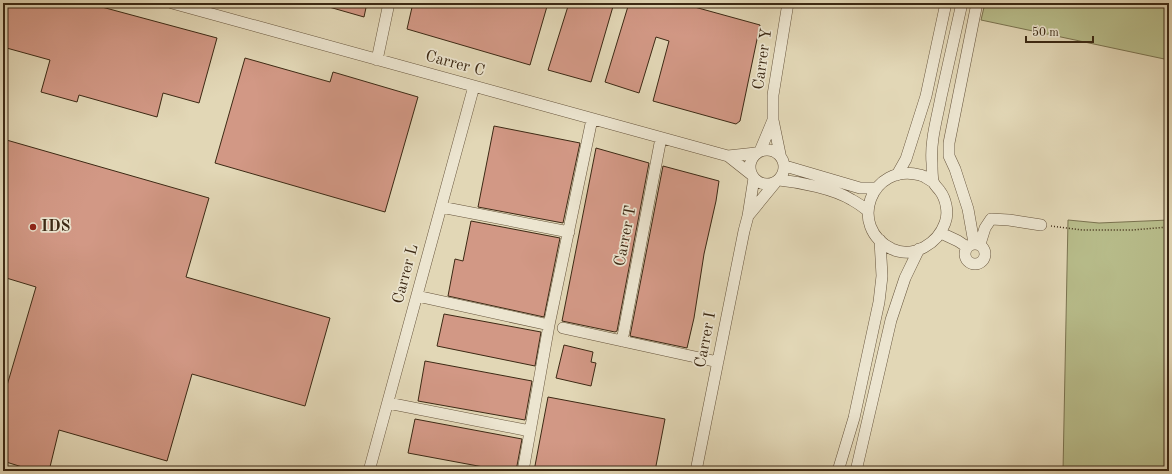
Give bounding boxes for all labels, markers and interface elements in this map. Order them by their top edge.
scale bar [1026,18,1093,44]
text: 50 m [1032,26,1059,39]
street label: Carrer Y [751,27,775,91]
street label: Carrer C [424,48,486,80]
street label: Carrer T [612,204,640,268]
place label: IDS [41,219,71,235]
marker: IDS [28,222,38,232]
street label: Carrer L [390,243,422,305]
street label: Carrer I [693,311,719,369]

